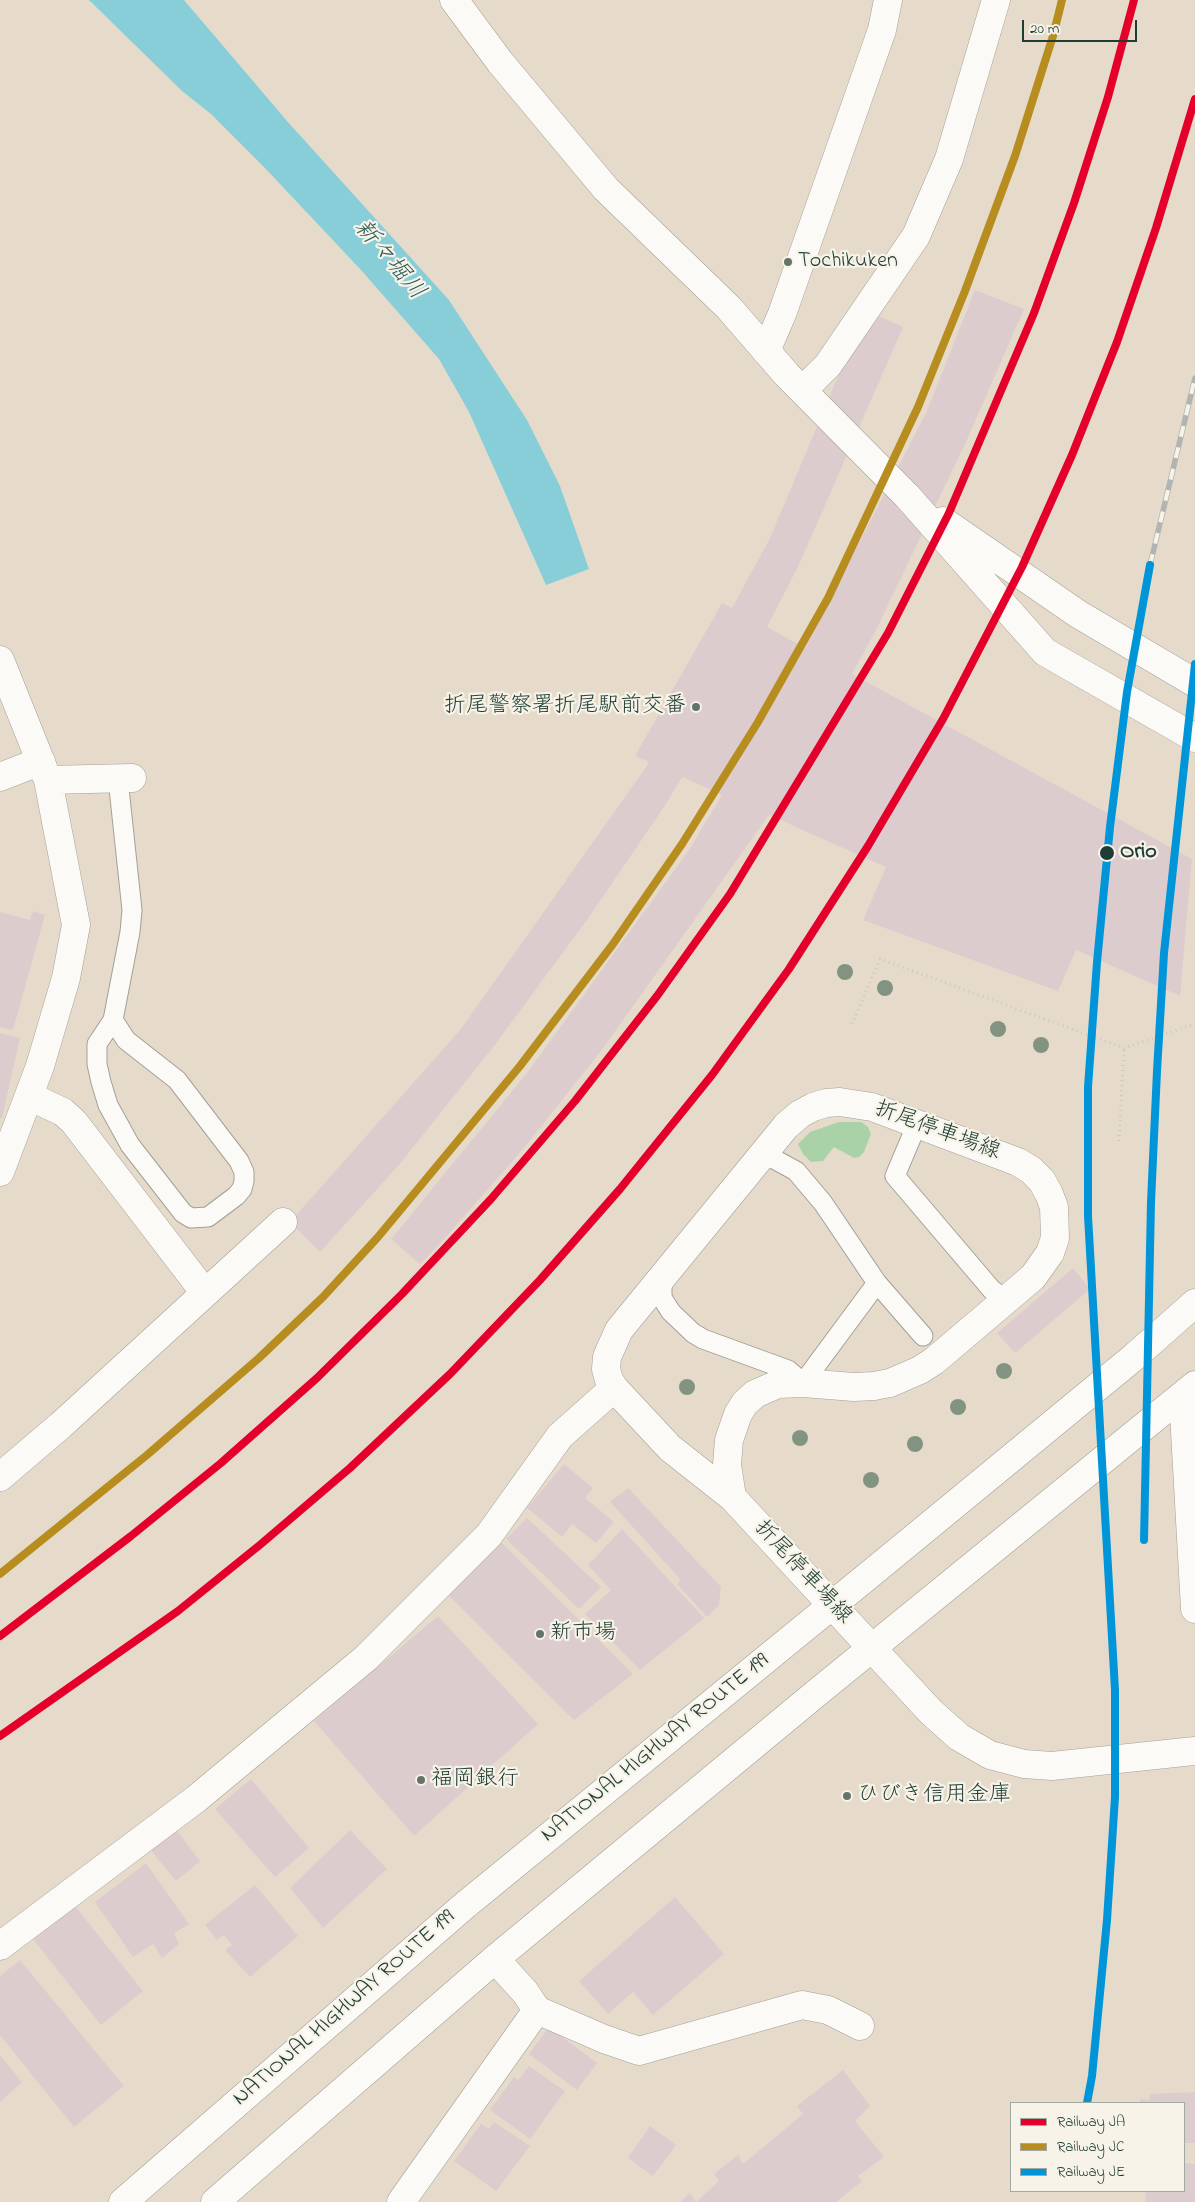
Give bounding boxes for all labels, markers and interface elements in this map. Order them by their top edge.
scale bar [1025,10,1140,42]
text: 20 m [1030,18,1059,40]
water label: 新々堀川 [346,215,430,307]
place label: Tochikuken [798,249,898,275]
marker: Tochikuken [782,256,794,268]
place label: 折尾警察署折尾駅前交番 [444,694,686,720]
marker: 折尾警察署折尾駅前交番 [690,701,702,713]
place label: Orio [1120,840,1157,866]
marker: Orio [1098,844,1116,862]
street label: 折尾停車場線 [870,1097,1004,1167]
street label: 折尾停車場線 [747,1516,857,1630]
place label: 新市場 [550,1621,616,1647]
marker: 新市場 [534,1628,546,1640]
street label: NATIONAL HIGHWAY ROUTE 199 [537,1649,775,1849]
place label: 福岡銀行 [431,1767,519,1793]
marker: 福岡銀行 [415,1774,427,1786]
place label: ひびき信用金庫 [857,1783,1011,1809]
marker: ひびき信用金庫 [841,1790,853,1802]
street label: NATIONAL HIGHWAY ROUTE 199 [228,1905,462,2113]
legend [1010,2102,1185,2192]
text: Railway JA [1057,2111,1125,2133]
text: Railway JC [1057,2136,1124,2158]
text: Railway JE [1057,2161,1125,2183]

